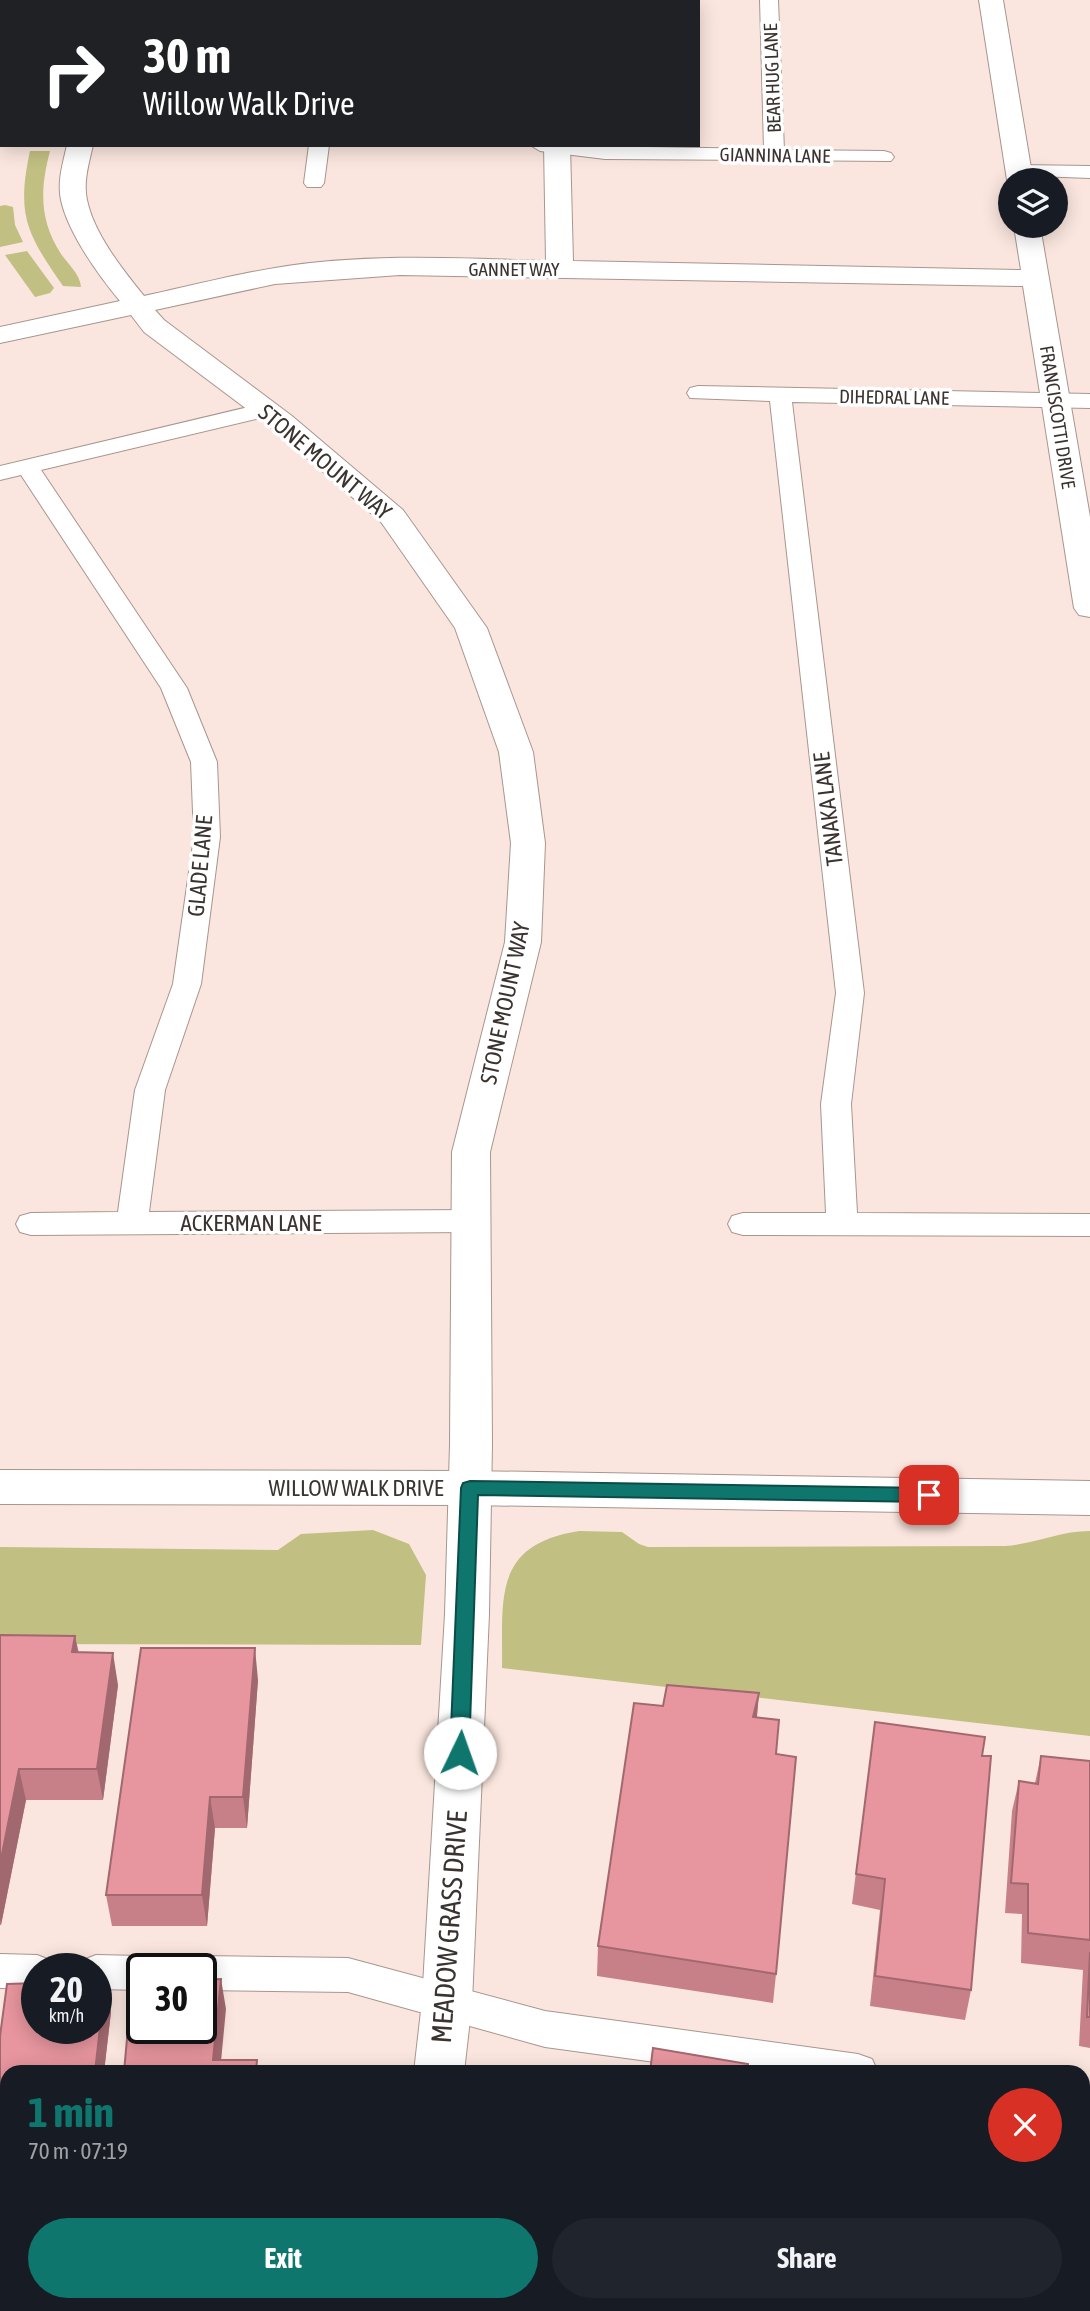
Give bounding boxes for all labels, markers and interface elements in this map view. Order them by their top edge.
street label: BEAR HUG LANE [759,23,785,133]
text: 30 m [143,27,231,83]
icon: right [28,28,119,119]
text: Willow Walk Drive [143,85,355,122]
street label: GIANNINA LANE [720,143,830,167]
map controls [998,168,1068,238]
button: layers [998,168,1068,238]
street label: GANNET WAY [468,258,560,280]
street label: FRANCISCOTTI DRIVE [1036,344,1080,490]
street label: DIHEDRAL LANE [839,385,949,409]
street label: STONE MOUNT WAY [253,399,397,525]
street label: TANAKA LANE [808,750,848,867]
street label: GLADE LANE [183,814,217,918]
street label: STONE MOUNT WAY [475,919,535,1086]
street label: ACKERMAN LANE [180,1210,322,1236]
pin [899,1465,959,1525]
street label: WILLOW WALK DRIVE [268,1475,444,1501]
icon: arrive [910,1476,948,1514]
position arrow [423,1716,497,1790]
street label: MEADOW GRASS DRIVE [425,1810,473,2044]
speed limit sign: 30 [126,1953,217,2044]
text: 20 [50,1969,83,2009]
text: km/h [49,2005,84,2026]
text: 1 min [28,2088,114,2136]
button: close [988,2088,1062,2162]
text: 70 m · 07:19 [28,2138,128,2164]
button: Exit [28,2218,538,2298]
button: Share [552,2218,1062,2298]

